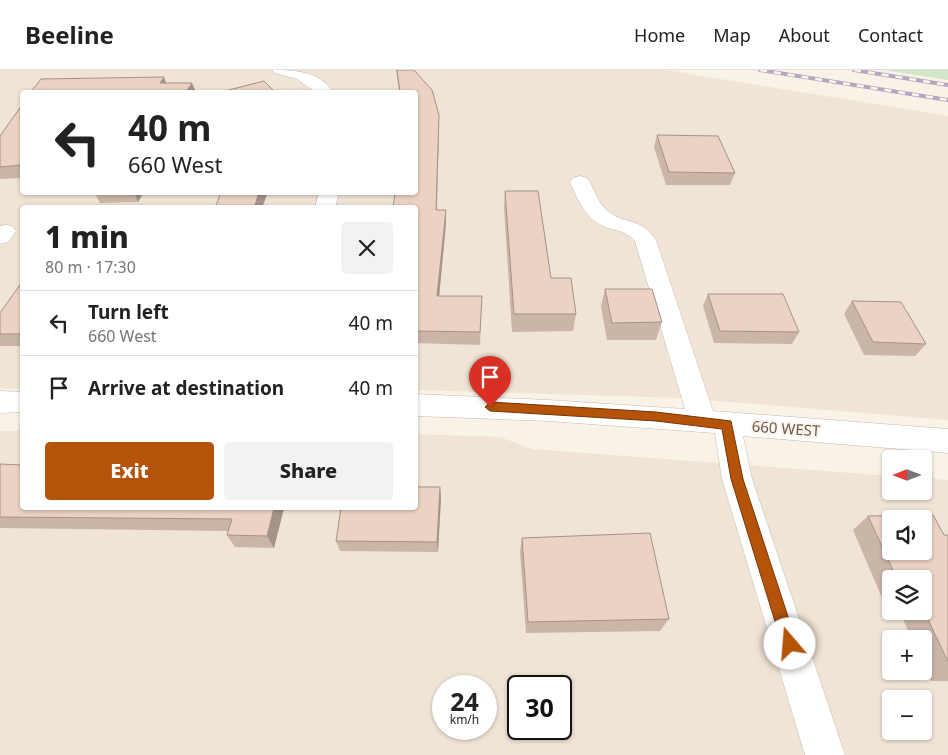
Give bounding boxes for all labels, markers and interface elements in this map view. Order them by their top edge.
text: Beeline [25,18,114,51]
text: Home [634,23,685,47]
text: Map [713,23,751,47]
text: About [779,23,830,47]
text: Contact [858,23,923,47]
text: 40 m [128,104,211,151]
icon: left [45,110,110,175]
text: 660 West [128,149,222,179]
text: 1 min [45,216,129,257]
button: close [341,222,393,274]
text: 80 m · 17:30 [45,256,136,278]
text: Turn left [88,299,169,325]
icon: left [45,309,73,337]
text: 40 m [349,310,393,336]
text: 660 West [88,325,157,347]
pin [469,356,511,407]
icon: arrive [476,363,504,391]
icon: arrive [45,374,73,402]
text: Arrive at destination [88,375,284,401]
text: 40 m [349,375,393,401]
street label: 660 WEST [751,416,822,440]
button: Exit [45,442,214,500]
button: Share [224,442,393,500]
north arrow [882,450,932,500]
map controls [882,450,932,740]
button: sound [882,510,932,560]
button: layers [882,570,932,620]
position arrow [763,617,815,669]
button: + [882,630,932,680]
speed limit sign: 30 [507,675,572,740]
text: 24 [450,684,479,718]
button: − [882,690,932,740]
text: km/h [450,711,479,728]

